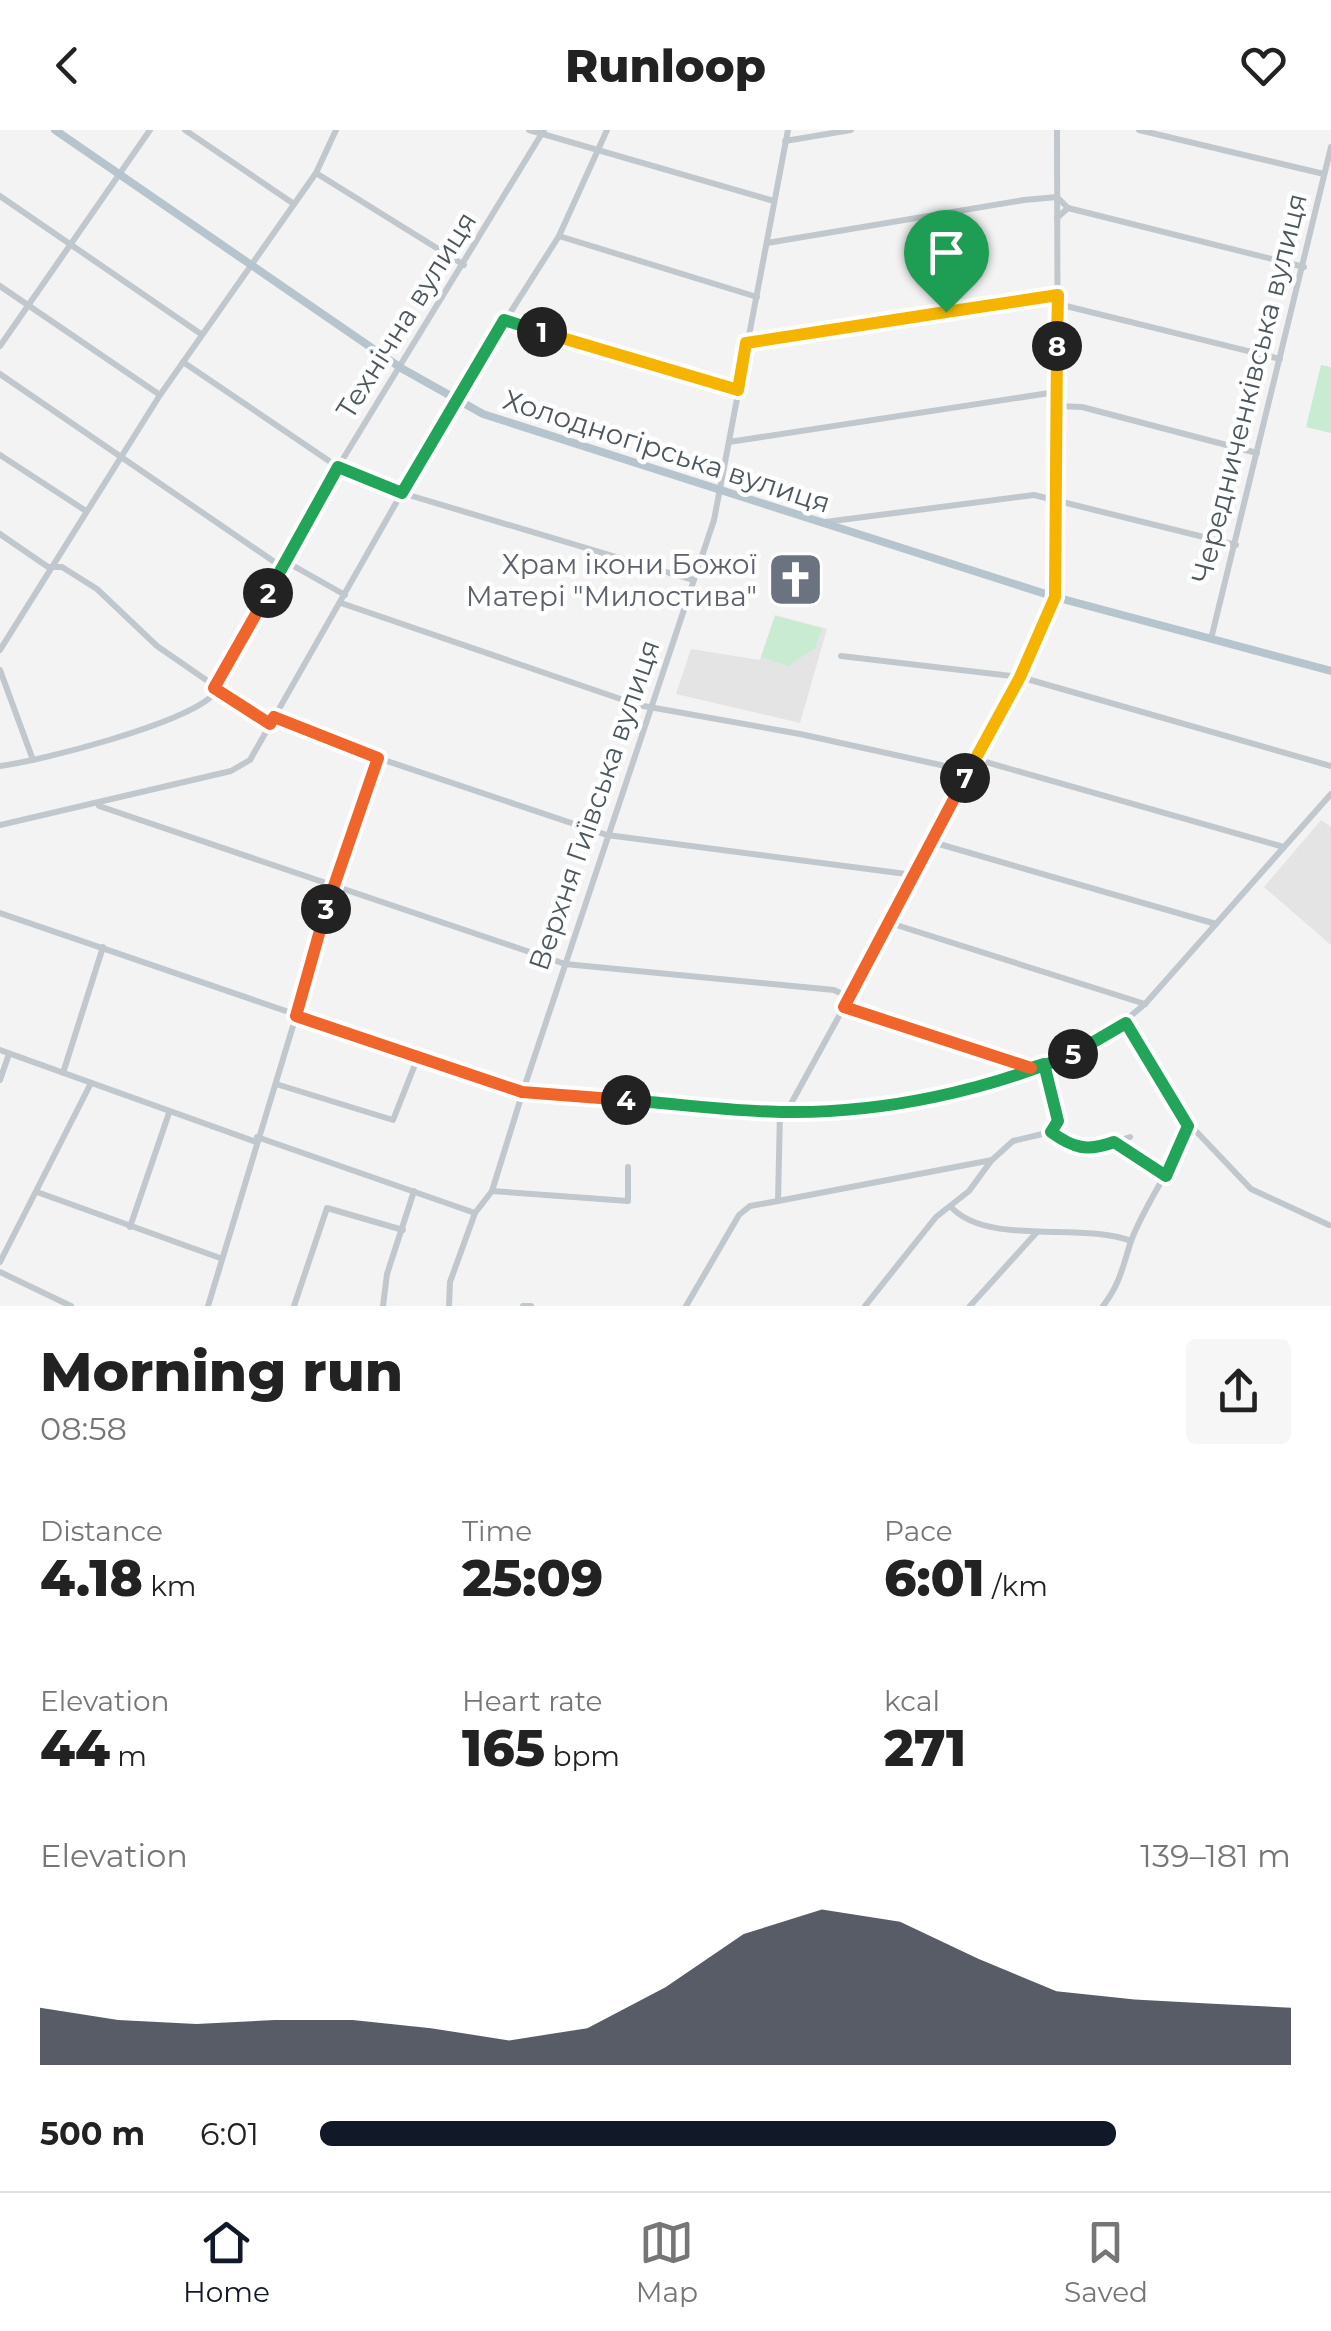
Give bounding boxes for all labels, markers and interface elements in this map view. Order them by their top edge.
icon: back [40,38,95,93]
text: Runloop [565,38,766,93]
icon: heart [1236,38,1291,93]
street label: Чередниченківська вулиця [1184,190,1314,586]
street label: Технічна вулиця [329,205,483,425]
pin [904,210,989,313]
icon: arrive [919,225,974,280]
pin: 1 [517,307,567,357]
text: 1 [537,315,547,349]
pin: 8 [1032,321,1082,371]
text: 8 [1048,329,1066,363]
street label: Холодногірська вулиця [499,382,835,520]
place label: Храм ікони Божої Матері "Милостива" [466,547,757,613]
church icon: Храм ікони Божої Матері "Милостива" [766,550,826,610]
pin: 2 [243,568,293,618]
text: 2 [260,576,276,610]
street label: Верхня Гиївська вулиця [521,635,667,975]
pin: 7 [940,753,990,803]
text: 7 [956,761,974,795]
pin: 3 [301,884,351,934]
text: 3 [318,892,334,926]
pin: 5 [1048,1029,1098,1079]
text: 5 [1065,1037,1081,1071]
pin: 4 [601,1075,651,1125]
text: 4 [616,1083,636,1117]
text: Morning run [40,1338,403,1405]
button: share [1186,1339,1291,1444]
text: 08:58 [40,1409,127,1448]
text: Distance [40,1514,163,1548]
text: Time [462,1514,532,1548]
text: Pace [884,1514,953,1548]
text: 4.18 [40,1548,143,1609]
text: 25:09 [462,1548,603,1609]
text: 6:01 [884,1548,985,1609]
text: km [143,1569,197,1603]
text: /km [985,1569,1048,1603]
text: Elevation [40,1684,169,1718]
text: Heart rate [462,1684,603,1718]
text: kcal [884,1684,940,1718]
text: 44 [40,1718,110,1779]
text: 165 [462,1718,545,1779]
text: 271 [884,1718,966,1779]
text: m [110,1739,147,1773]
text: bpm [545,1739,620,1773]
text: Elevation [40,1836,188,1875]
text: 139–181 m [1140,1836,1291,1875]
text: 500 m [40,2114,145,2153]
text: 6:01 [200,2114,259,2153]
tab: Home [183,2215,270,2309]
tab: Map [636,2215,698,2309]
tab: Saved [1064,2215,1148,2309]

